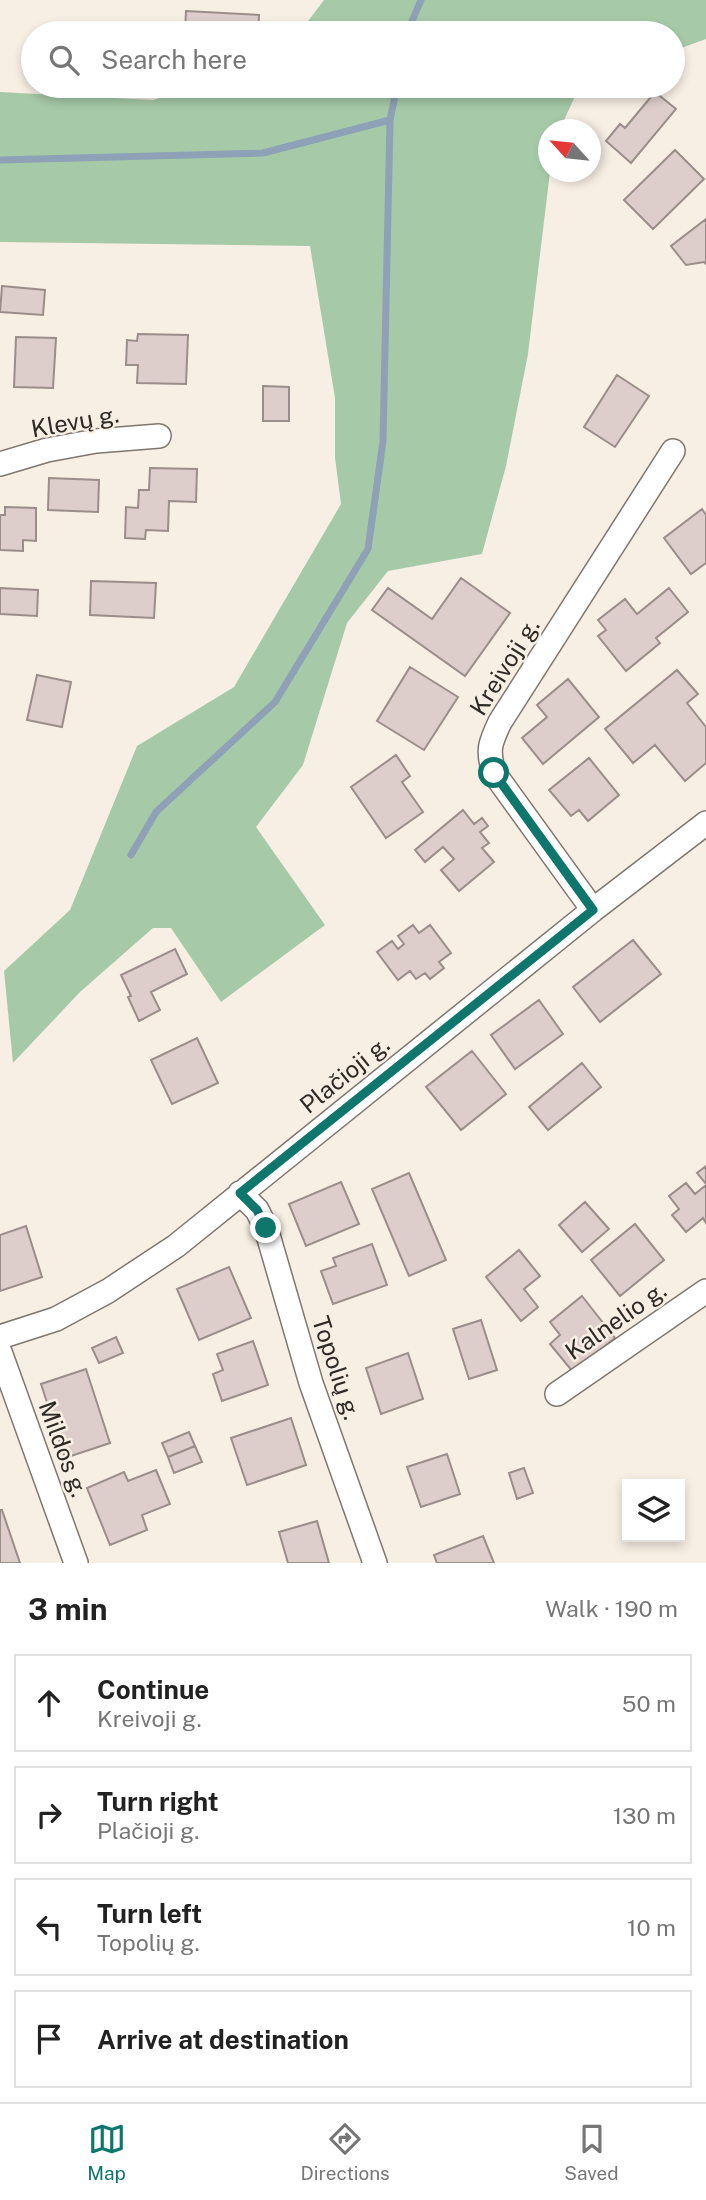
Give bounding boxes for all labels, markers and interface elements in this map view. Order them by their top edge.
search box [21,21,685,98]
icon: search [45,41,83,79]
text: Search here [101,44,247,75]
north arrow [538,119,601,182]
street label: Klevų g. [29,400,121,442]
street label: Kreivoji g. [463,613,545,720]
route start [478,757,509,788]
street label: Plačioji g. [294,1030,395,1119]
route end [250,1212,281,1243]
street label: Kalnelio g. [560,1275,671,1365]
street label: Topolių g. [307,1312,367,1423]
street label: Mildos g. [34,1397,94,1500]
map controls [622,1479,685,1542]
button: layers [622,1479,685,1542]
text: 3 min [28,1591,107,1627]
text: Walk · 190 m [545,1595,678,1622]
text: Continue [97,1674,209,1705]
icon: ahead [30,1684,68,1722]
text: 50 m [622,1690,676,1717]
text: Kreivoji g. [97,1705,202,1732]
text: Turn right [97,1786,219,1817]
icon: right [30,1796,68,1834]
text: 130 m [613,1802,676,1829]
text: Plačioji g. [97,1817,199,1844]
text: Turn left [97,1898,202,1929]
icon: left [30,1908,68,1946]
text: 10 m [627,1914,676,1941]
text: Topolių g. [97,1929,200,1956]
icon: arrive [30,2020,68,2058]
text: Arrive at destination [97,2024,349,2055]
tab: Map [87,2120,126,2184]
tab: Directions [300,2120,390,2184]
tab: Saved [564,2120,619,2184]

